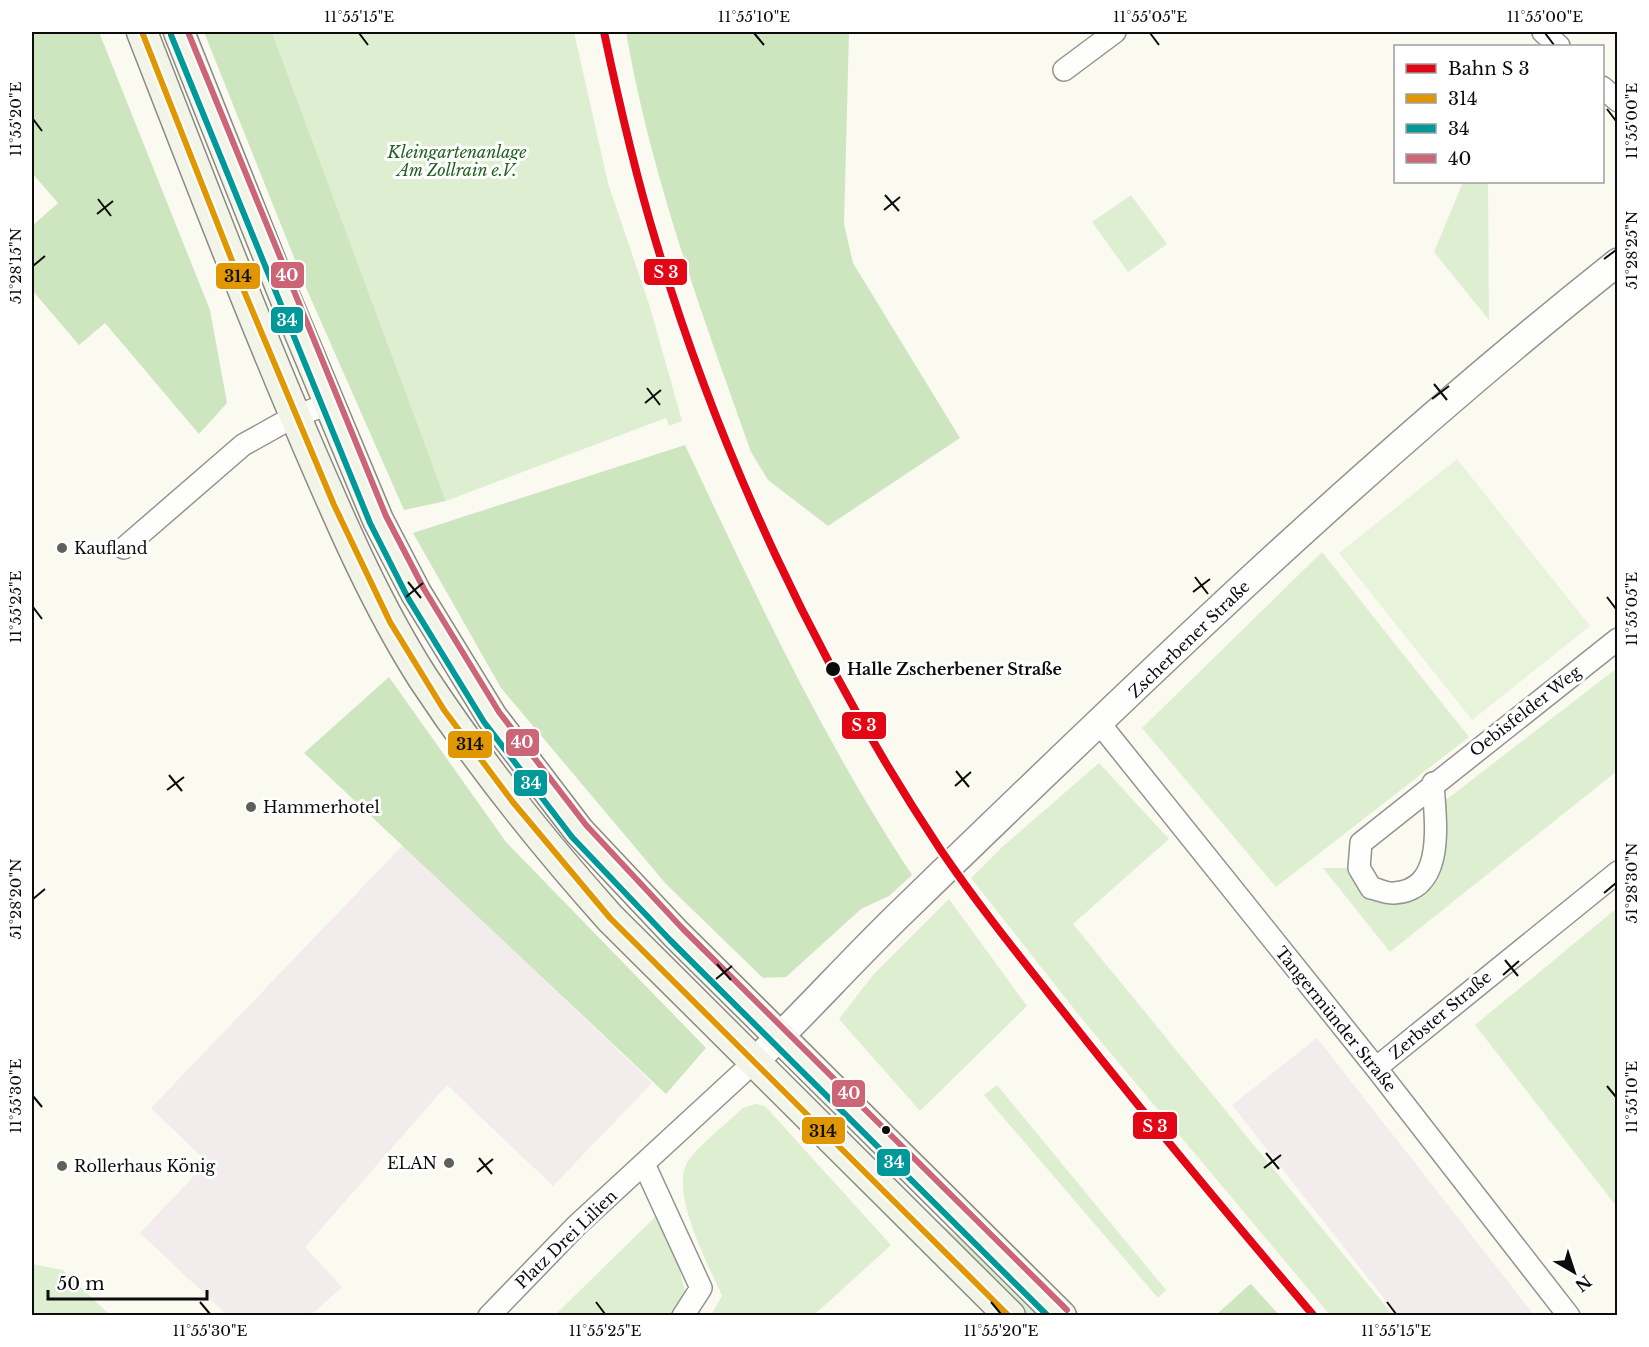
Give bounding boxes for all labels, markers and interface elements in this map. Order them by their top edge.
text: 11°55'15"E [324,7,394,26]
text: 11°55'10"E [718,7,790,26]
text: 11°55'05"E [1113,7,1187,26]
text: 11°55'00"E [1507,7,1583,26]
legend [1394,45,1604,183]
text: Bahn S 3 [1448,58,1530,80]
text: 11°55'20"E [6,81,25,156]
text: 11°55'00"E [1622,83,1641,159]
text: 314 [1448,88,1478,110]
text: 34 [1448,118,1470,140]
park label: Kleingartenanlage Am Zollrain e.V. [387,142,527,180]
text: 40 [1448,148,1471,170]
text: 51°28'25"N [1622,211,1641,289]
text: 51°28'15"N [6,228,25,304]
line badge: S 3 [643,258,688,286]
line badge: 40 [270,261,305,289]
line badge: 314 [215,262,261,290]
text: S 3 [653,262,679,282]
text: 40 [276,265,298,285]
text: 314 [224,266,252,286]
line badge: 34 [270,306,304,334]
text: 34 [277,310,297,330]
place label: Kaufland [74,538,148,558]
marker: Kaufland [55,541,69,555]
text: 11°55'25"E [6,571,25,643]
text: 11°55'05"E [1622,572,1641,646]
street label: Zscherbener Straße [1124,576,1254,702]
place label: Halle Zscherbener Straße [847,659,1062,679]
marker: Halle Zscherbener Straße [824,660,842,678]
street label: Oebisfelder Weg [1465,661,1585,761]
line badge: S 3 [841,711,887,740]
text: S 3 [851,715,877,735]
line badge: 40 [505,728,540,757]
line badge: 314 [447,730,493,759]
text: 40 [511,732,533,752]
text: 314 [456,734,484,754]
line badge: 34 [513,769,548,797]
text: 34 [521,773,541,793]
place label: Hammerhotel [263,797,380,817]
marker: Hammerhotel [244,800,258,814]
text: 51°28'30"N [1622,843,1641,923]
text: 51°28'20"N [6,859,25,939]
street label: Tangermünder Straße [1271,942,1401,1096]
street label: Zerbster Straße [1385,967,1495,1063]
text: 11°55'30"E [6,1058,25,1133]
text: 11°55'10"E [1622,1061,1641,1133]
line badge: 40 [831,1079,866,1108]
text: 40 [838,1083,860,1103]
line badge: S 3 [1132,1111,1178,1140]
line badge: 314 [801,1116,846,1145]
text: S 3 [1142,1116,1168,1136]
text: 314 [809,1121,837,1141]
unlabelled marker [880,1124,892,1136]
line badge: 34 [876,1148,911,1177]
text: 34 [884,1152,904,1172]
place label: ELAN [387,1153,437,1173]
place label: Rollerhaus König [74,1156,216,1176]
marker: ELAN [442,1156,456,1170]
marker: Rollerhaus König [55,1159,69,1173]
street label: Platz Drei Lilien [511,1185,621,1293]
north arrow [1544,1242,1604,1302]
scale bar [48,1263,207,1301]
text: N [1571,1271,1596,1296]
text: 50 m [57,1273,105,1295]
text: 11°55'30"E [173,1321,248,1340]
text: 11°55'25"E [569,1321,641,1340]
text: 11°55'20"E [964,1321,1039,1340]
text: 11°55'15"E [1361,1321,1431,1340]

